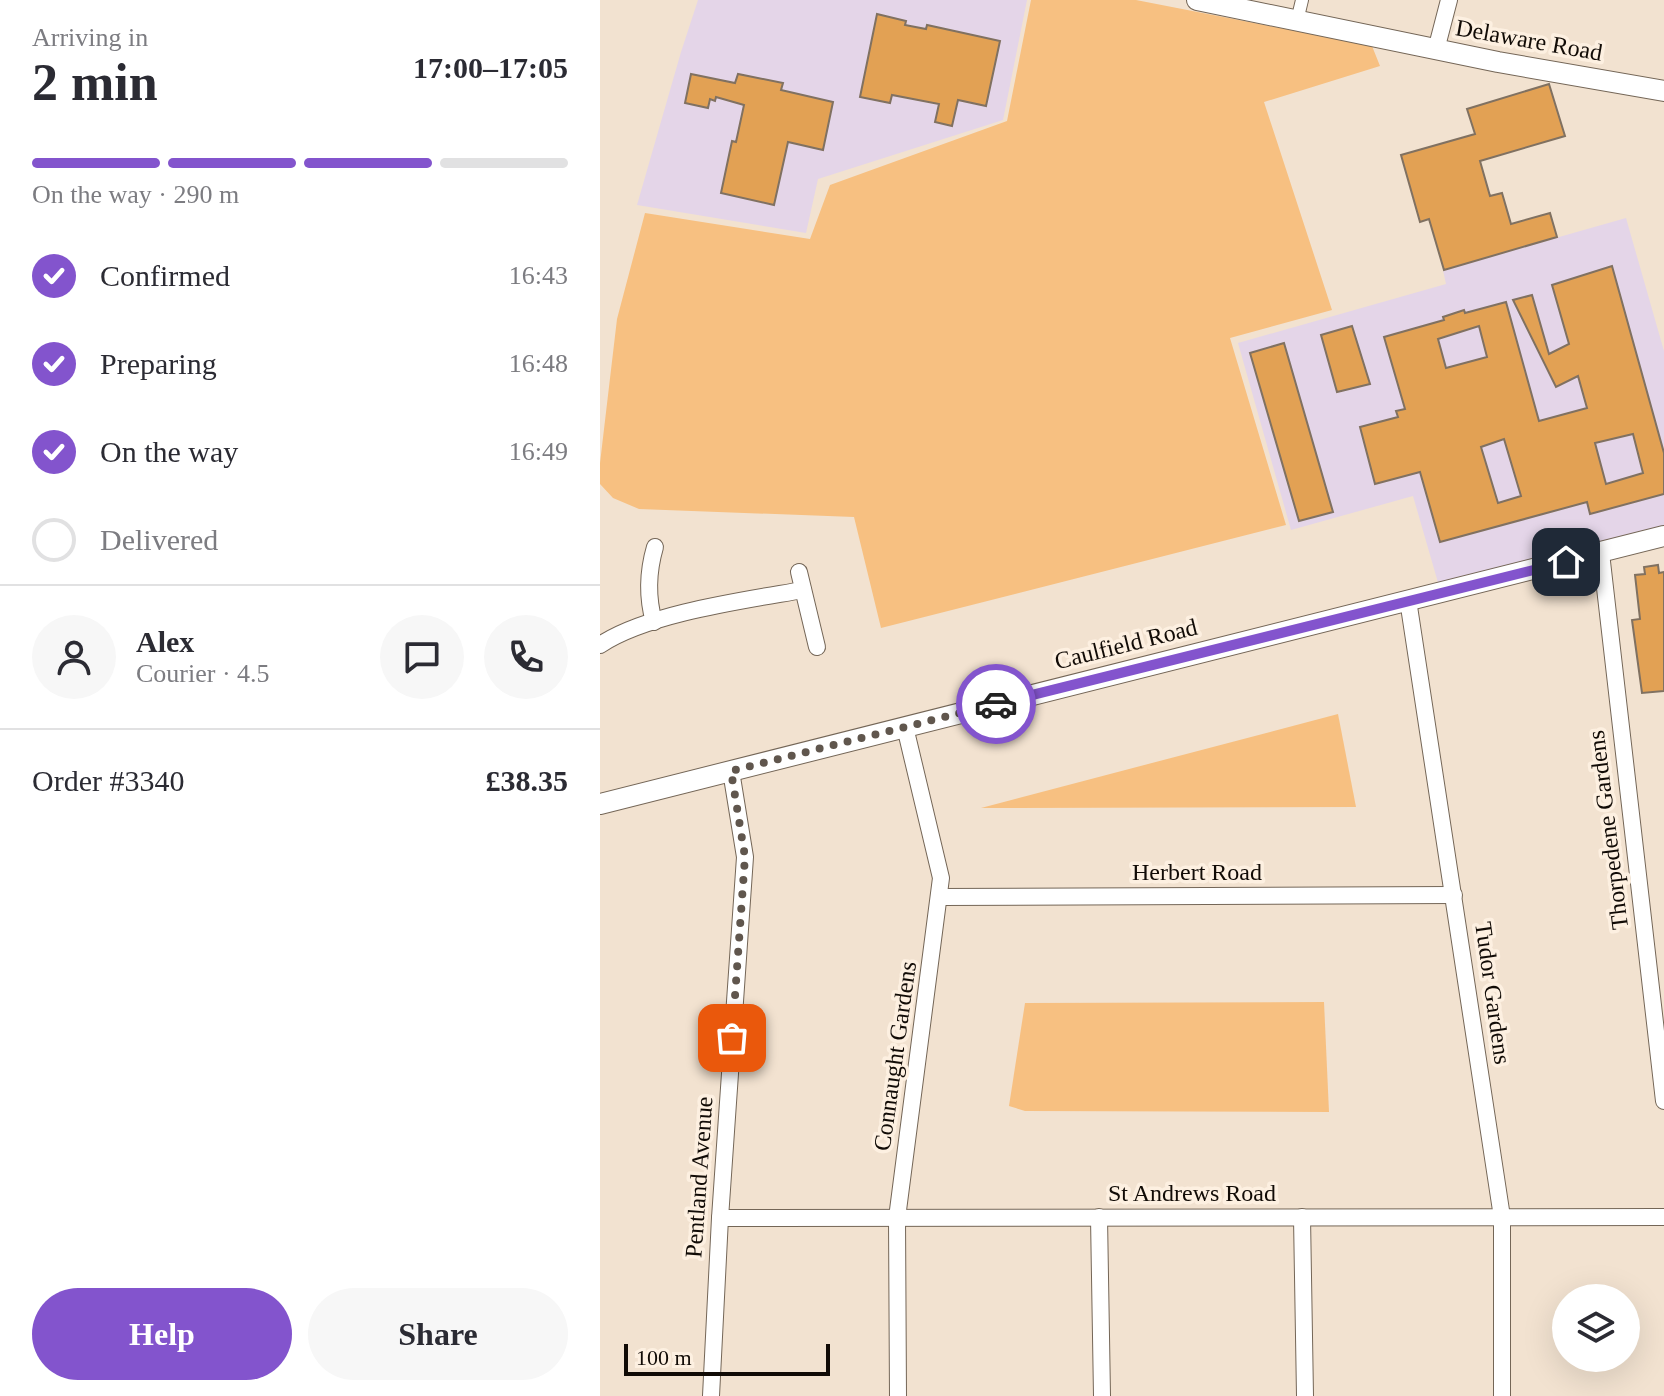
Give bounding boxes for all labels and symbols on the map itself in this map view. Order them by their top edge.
street label: Delaware Road [1454,14,1604,66]
pin [1532,528,1600,596]
street label: Caulfield Road [1052,614,1200,674]
courier [956,664,1036,744]
street label: Thorpedene Gardens [1583,729,1633,931]
street label: Herbert Road [1132,859,1262,885]
street label: Tudor Gardens [1470,920,1516,1066]
street label: Connaught Gardens [869,959,921,1153]
pin [698,1004,766,1072]
street label: Pentland Avenue [680,1096,718,1258]
street label: St Andrews Road [1108,1180,1276,1206]
scale bar [624,1340,830,1376]

